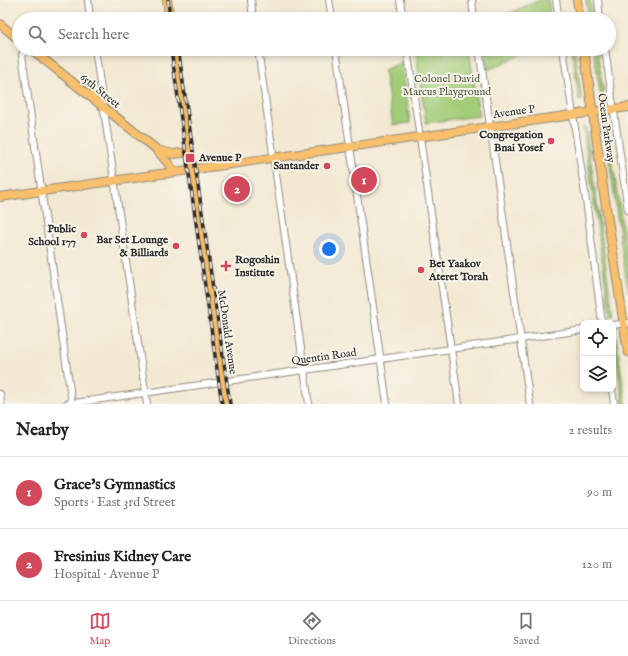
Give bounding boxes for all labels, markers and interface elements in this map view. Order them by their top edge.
search box [12,12,616,56]
icon: search [26,23,48,45]
text: Search here [58,25,129,44]
street label: 65th Street [77,70,123,112]
park label: Colonel David Marcus Playground [403,72,491,99]
street label: Ocean Parkway [594,92,618,164]
street label: Avenue P [491,102,537,122]
place label: Congregation Bnai Yosef [479,128,545,155]
marker: Congregation Bnai Yosef [546,136,556,146]
place label: Avenue P [198,151,242,165]
marker: Avenue P [184,152,196,164]
place label: Santander [273,159,320,173]
marker: Santander [322,161,332,171]
pin: 1 [351,165,377,195]
pin: 2 [224,174,250,204]
place label: Public School 177 [28,222,76,249]
marker: Public School 177 [79,230,89,240]
place label: Bar Set Lounge & Billiards [96,233,168,260]
your location [319,239,339,259]
marker: Bar Set Lounge & Billiards [171,241,181,251]
place label: Rogoshin Institute [235,253,280,280]
place label: Bet Yaakov Ateret Torah [428,257,488,284]
marker: Rogoshin Institute [220,260,232,272]
marker: Bet Yaakov Ateret Torah [416,265,426,275]
street label: McDonald Avenue [214,289,240,375]
map controls [580,320,616,392]
button: locate [580,320,616,356]
street label: Quentin Road [291,345,358,368]
button: layers [580,356,616,392]
text: Nearby [16,420,69,441]
text: 2 results [568,422,612,439]
text: Grace's Gymnastics [54,475,175,494]
text: 1 [27,484,31,501]
text: 90 m [587,484,612,501]
text: Sports · East 3rd Street [54,494,175,511]
text: Fresinius Kidney Care [54,547,191,566]
text: 2 [26,556,32,573]
text: 120 m [582,556,612,573]
text: Hospital · Avenue P [54,566,159,583]
tab: Map [89,610,111,648]
tab: Directions [288,610,336,648]
tab: Saved [513,610,539,648]

